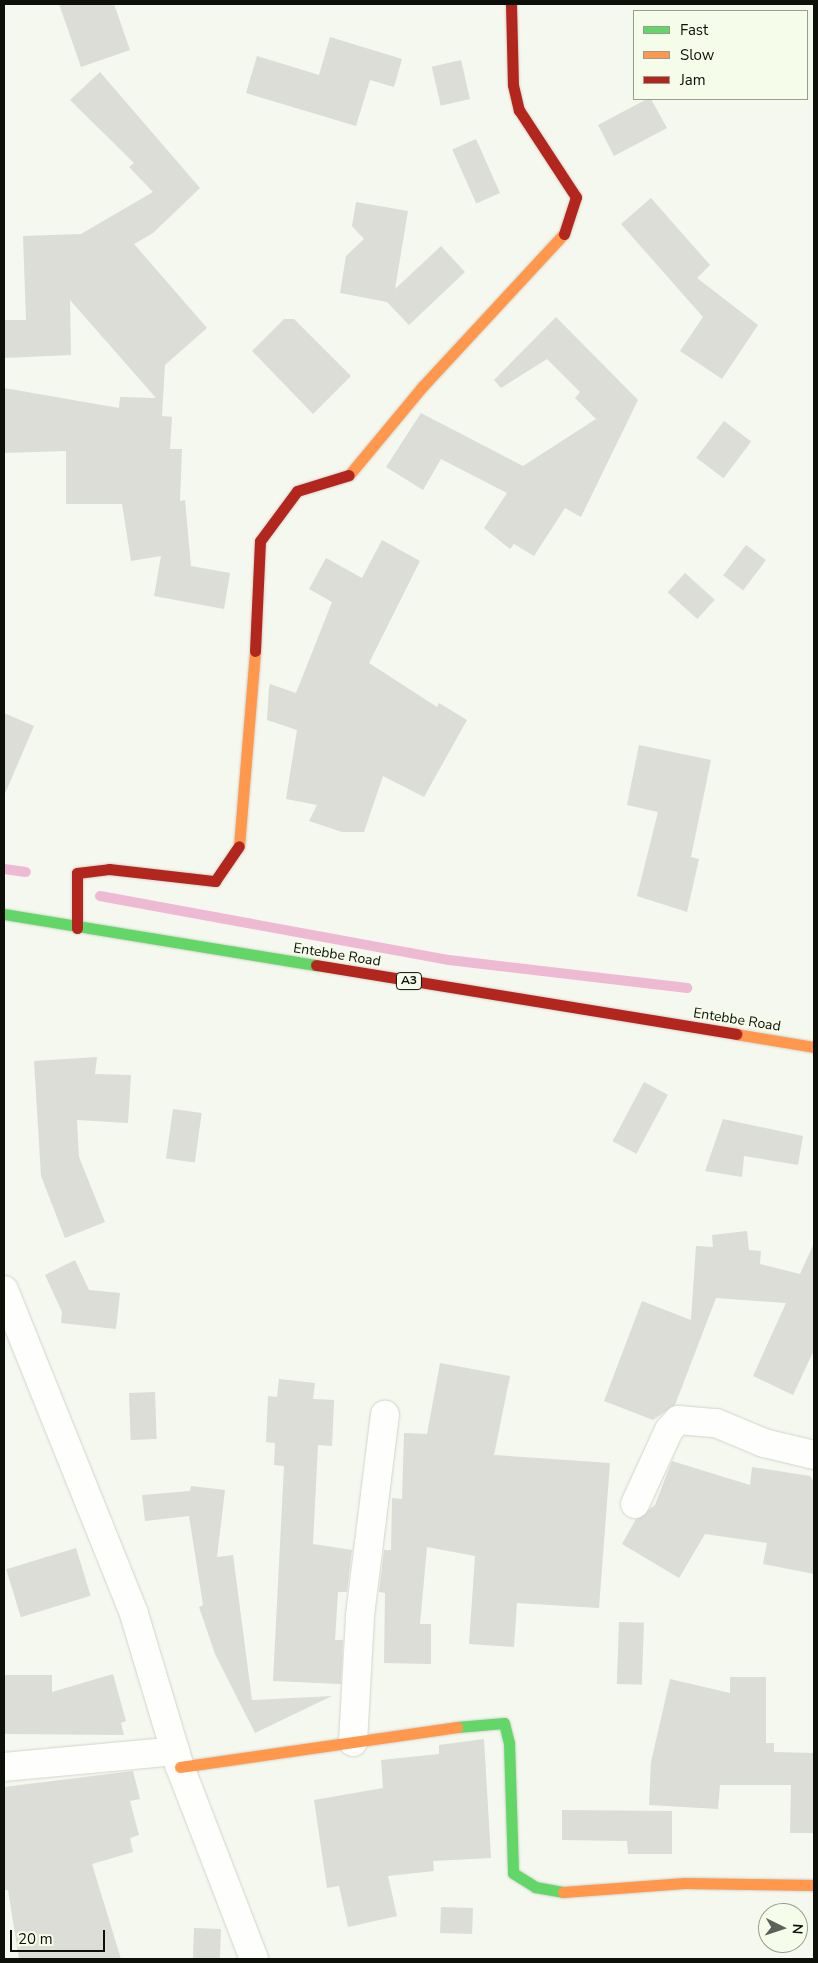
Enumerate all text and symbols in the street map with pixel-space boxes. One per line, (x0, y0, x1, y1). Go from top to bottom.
legend (633, 10, 808, 100)
text: Fast (680, 20, 708, 40)
text: Slow (680, 45, 714, 65)
text: Jam (680, 70, 706, 90)
street label: Entebbe Road (292, 940, 382, 970)
road number: A3 (395, 971, 423, 990)
street label: Entebbe Road (692, 1005, 782, 1035)
north arrow (758, 1903, 808, 1953)
scale bar (12, 1920, 108, 1952)
text: N (788, 1923, 807, 1935)
text: 20 m (18, 1929, 53, 1949)

